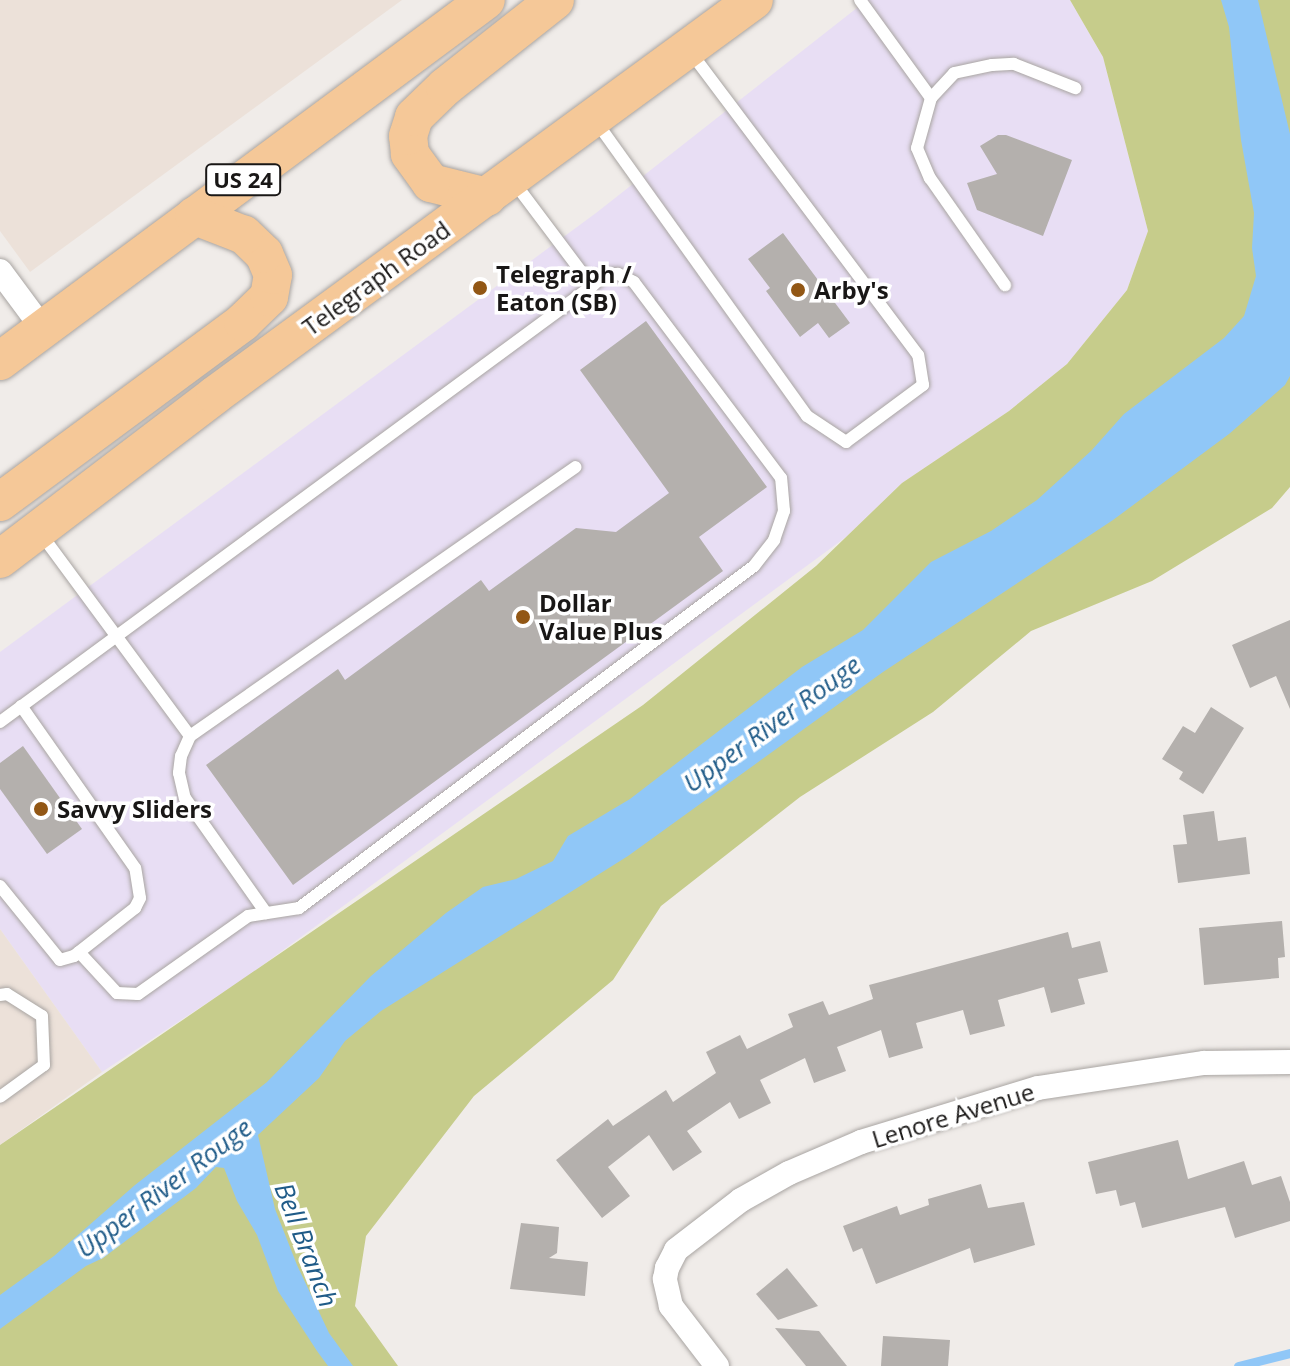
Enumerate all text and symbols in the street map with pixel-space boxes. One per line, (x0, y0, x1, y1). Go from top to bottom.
road number: US 24 (205, 162, 281, 198)
street label: Telegraph Road (297, 215, 455, 341)
place label: Telegraph / Eaton (SB) (496, 260, 632, 316)
place label: Arby's (814, 276, 889, 304)
marker: Telegraph / Eaton (SB) (471, 279, 489, 297)
marker: Arby's (789, 281, 807, 299)
place label: Dollar Value Plus (539, 589, 663, 645)
marker: Dollar Value Plus (514, 608, 532, 626)
water label: Upper River Rouge (677, 649, 867, 799)
place label: Savvy Sliders (57, 795, 212, 823)
marker: Savvy Sliders (32, 800, 50, 818)
street label: Lenore Avenue (868, 1077, 1038, 1153)
water label: Upper River Rouge (70, 1112, 258, 1264)
water label: Bell Branch (268, 1178, 344, 1312)

